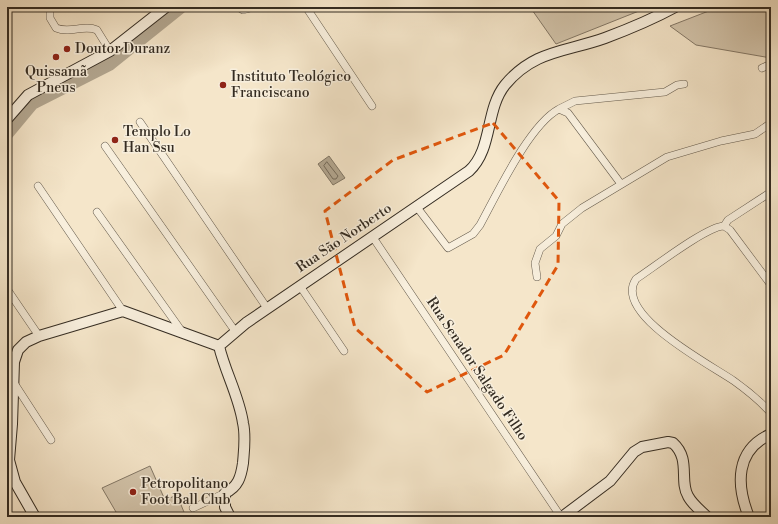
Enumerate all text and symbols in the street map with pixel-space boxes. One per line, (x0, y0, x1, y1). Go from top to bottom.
place label: Doutor Duranz (75, 40, 171, 58)
marker: Doutor Duranz (62, 44, 72, 54)
marker: Quissamã Pneus (51, 52, 61, 62)
place label: Quissamã Pneus (25, 63, 88, 97)
place label: Instituto Teológico Franciscano (231, 68, 351, 102)
marker: Instituto Teológico Franciscano (218, 80, 228, 90)
place label: Templo Lo Han Ssu (123, 123, 191, 157)
marker: Templo Lo Han Ssu (110, 135, 120, 145)
street label: Rua São Norberto (293, 199, 395, 277)
street label: Rua Senador Salgado Filho (422, 294, 532, 444)
place label: Petropolitano Foot Ball Club (141, 475, 231, 509)
marker: Petropolitano Foot Ball Club (128, 487, 138, 497)

